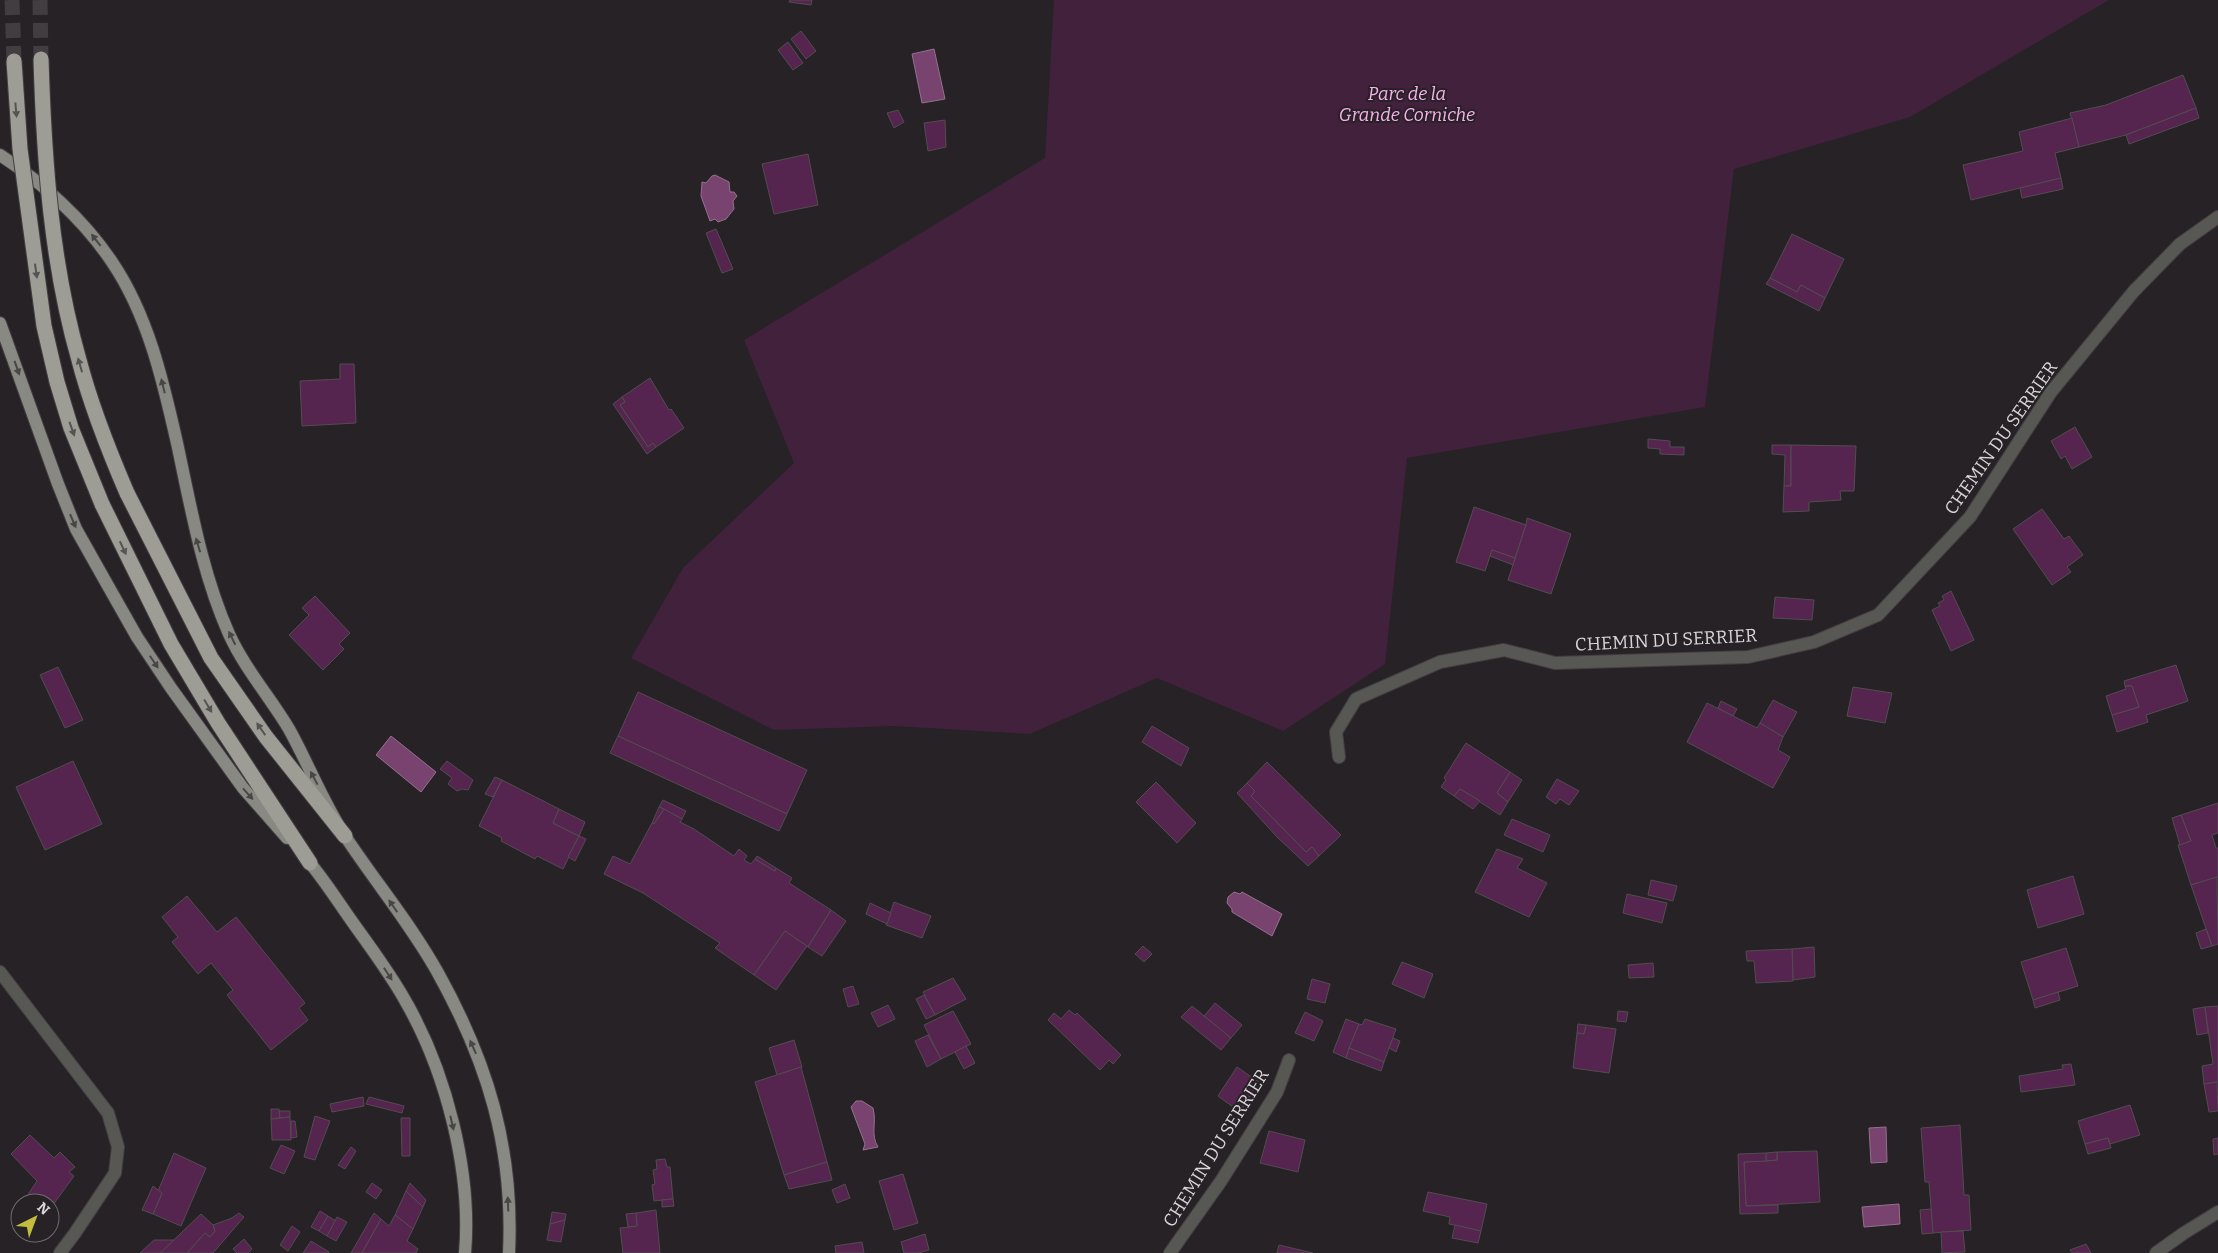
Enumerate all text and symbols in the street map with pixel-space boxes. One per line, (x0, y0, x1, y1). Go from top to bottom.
park label: Parc de la Grande Corniche (1339, 83, 1475, 126)
one-way arrow (13, 102, 21, 118)
one-way arrow (90, 234, 101, 247)
one-way arrow (32, 264, 40, 280)
one-way arrow (76, 357, 84, 372)
street label: CHEMIN DU SERRIER (1940, 357, 2062, 519)
one-way arrow (13, 361, 21, 376)
one-way arrow (159, 379, 167, 394)
one-way arrow (69, 422, 76, 437)
one-way arrow (69, 514, 77, 529)
one-way arrow (194, 537, 202, 552)
one-way arrow (119, 541, 127, 555)
street label: CHEMIN DU SERRIER (1574, 624, 1758, 656)
one-way arrow (228, 631, 236, 645)
one-way arrow (149, 655, 159, 668)
one-way arrow (204, 700, 213, 713)
one-way arrow (256, 722, 266, 736)
one-way arrow (310, 771, 318, 785)
one-way arrow (242, 787, 254, 799)
one-way arrow (388, 900, 399, 913)
one-way arrow (383, 967, 393, 981)
one-way arrow (468, 1040, 476, 1054)
street label: CHEMIN DU SERRIER (1158, 1065, 1274, 1231)
one-way arrow (448, 1115, 456, 1131)
north arrow (10, 1193, 60, 1243)
one-way arrow (504, 1196, 512, 1212)
text: N (34, 1199, 53, 1219)

